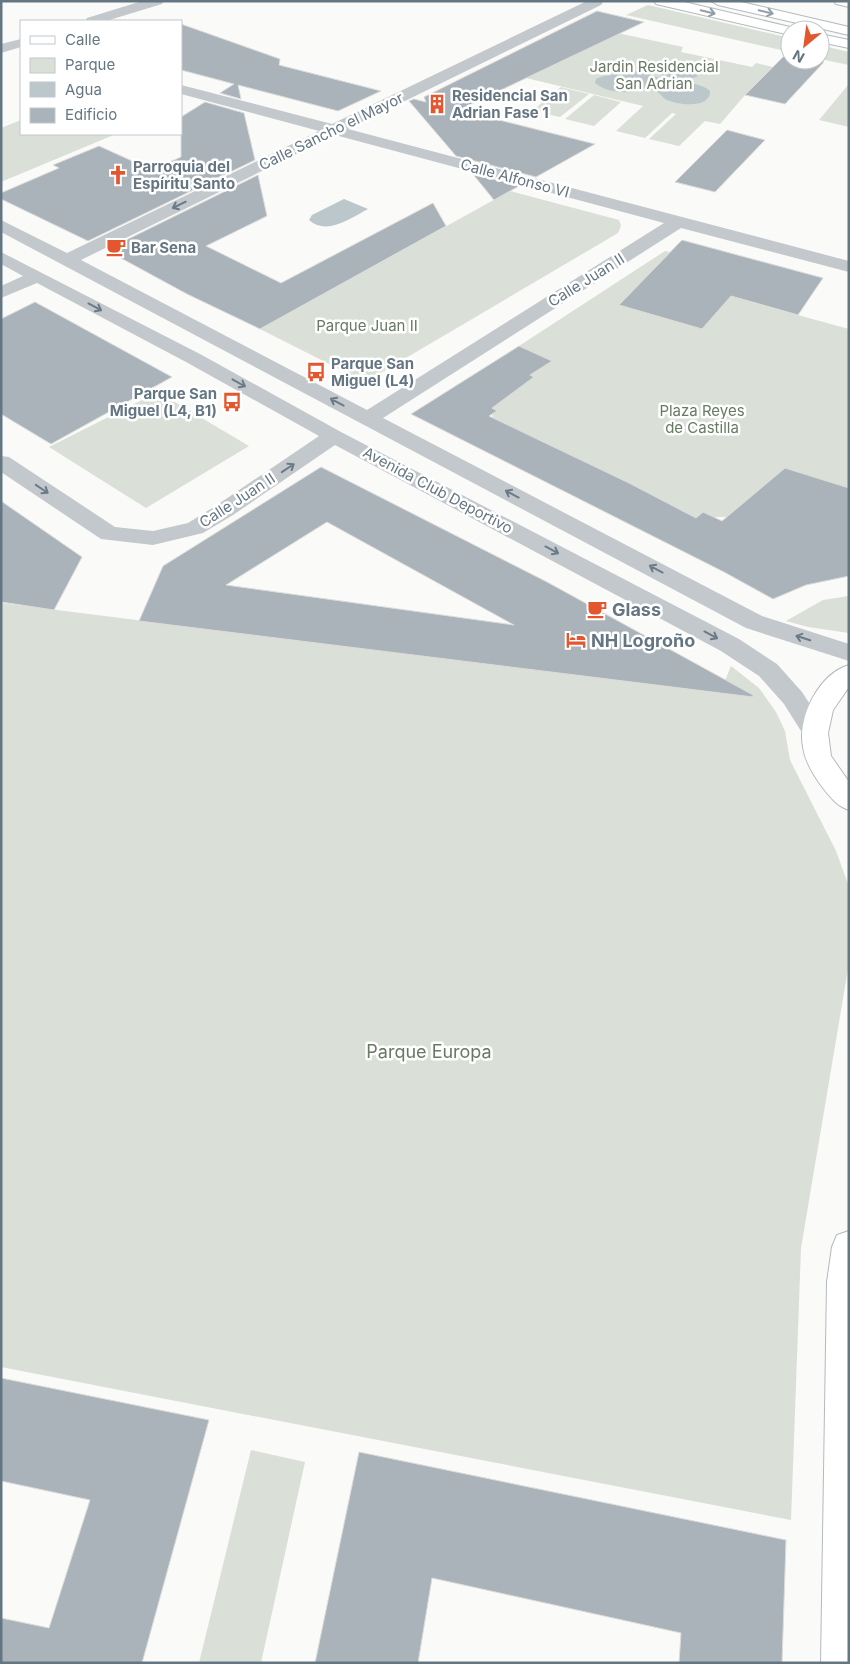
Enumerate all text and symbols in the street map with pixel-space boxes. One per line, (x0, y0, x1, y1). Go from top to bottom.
one-way arrow (700, 8, 716, 17)
one-way arrow (757, 8, 773, 17)
legend (20, 20, 182, 135)
north arrow (780, 20, 830, 70)
text: Calle (65, 30, 100, 49)
text: N (790, 47, 807, 67)
text: Parque (65, 55, 115, 74)
park label: Jardin Residencial San Adrian (589, 57, 719, 93)
text: Agua (65, 80, 102, 99)
place label: Residencial San Adrian Fase 1 (452, 86, 568, 122)
street label: Calle Sancho el Mayor (256, 88, 407, 174)
building icon: Residencial San Adrian Fase 1 (426, 93, 448, 115)
text: Edificio (65, 105, 117, 124)
street label: Calle Alfonso VI (458, 154, 572, 202)
place label: Parroquia del Espíritu Santo (133, 157, 235, 193)
church icon: Parroquia del Espíritu Santo (107, 164, 129, 186)
one-way arrow (172, 201, 187, 210)
cafe icon: Bar Sena (105, 236, 127, 258)
place label: Bar Sena (131, 238, 196, 257)
street label: Calle Juan II (544, 249, 628, 311)
one-way arrow (87, 303, 102, 312)
park label: Parque Juan II (316, 316, 418, 335)
place label: Parque San Miguel (L4) (331, 354, 414, 390)
bus stop icon: Parque San Miguel (L4) (305, 361, 327, 383)
one-way arrow (231, 378, 246, 388)
place label: Parque San Miguel (L4, B1) (110, 384, 217, 420)
bus stop icon: Parque San Miguel (L4, B1) (221, 391, 243, 413)
one-way arrow (330, 397, 345, 406)
park label: Plaza Reyes de Castilla (659, 401, 745, 437)
street label: Avenida Club Deportivo (360, 442, 516, 538)
one-way arrow (280, 462, 294, 472)
street label: Calle Juan II (196, 468, 278, 532)
one-way arrow (35, 484, 49, 494)
one-way arrow (505, 488, 520, 498)
one-way arrow (544, 546, 559, 555)
one-way arrow (649, 564, 663, 574)
cafe icon: Glass (586, 598, 608, 620)
place label: Glass (612, 599, 661, 620)
hotel icon: NH Logroño (565, 629, 587, 651)
place label: NH Logroño (591, 630, 695, 651)
one-way arrow (703, 630, 718, 640)
one-way arrow (795, 632, 811, 642)
park label: Parque Europa (366, 1041, 492, 1062)

